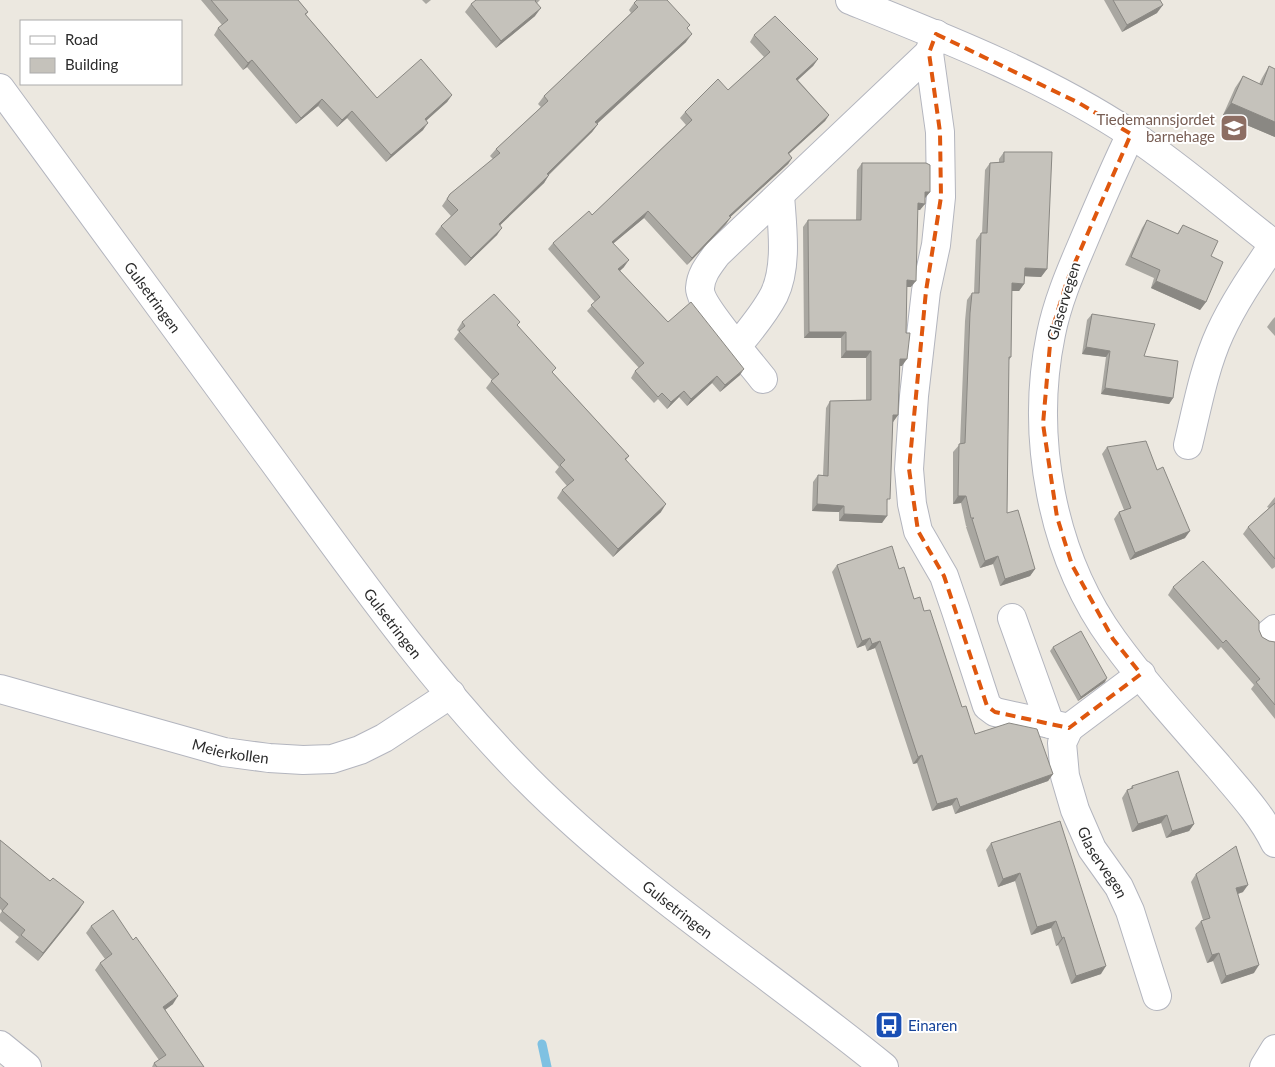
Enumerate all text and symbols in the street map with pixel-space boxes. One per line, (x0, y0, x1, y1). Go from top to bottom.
legend (20, 20, 182, 85)
text: Road (65, 30, 98, 48)
text: Building (65, 55, 118, 73)
place label: Tiedemannsjordet barnehage (1096, 110, 1216, 145)
school or university icon: Tiedemannsjordet barnehage (1219, 113, 1249, 143)
street label: Gulsetringen (121, 258, 185, 336)
street label: Glaservegen (1043, 260, 1083, 342)
street label: Gulsetringen (360, 584, 426, 662)
street label: Meierkollen (190, 735, 270, 767)
street label: Glaservegen (1074, 823, 1132, 900)
street label: Gulsetringen (639, 876, 717, 942)
bus stop icon: Einaren (874, 1010, 904, 1040)
place label: Einaren (908, 1016, 958, 1034)

